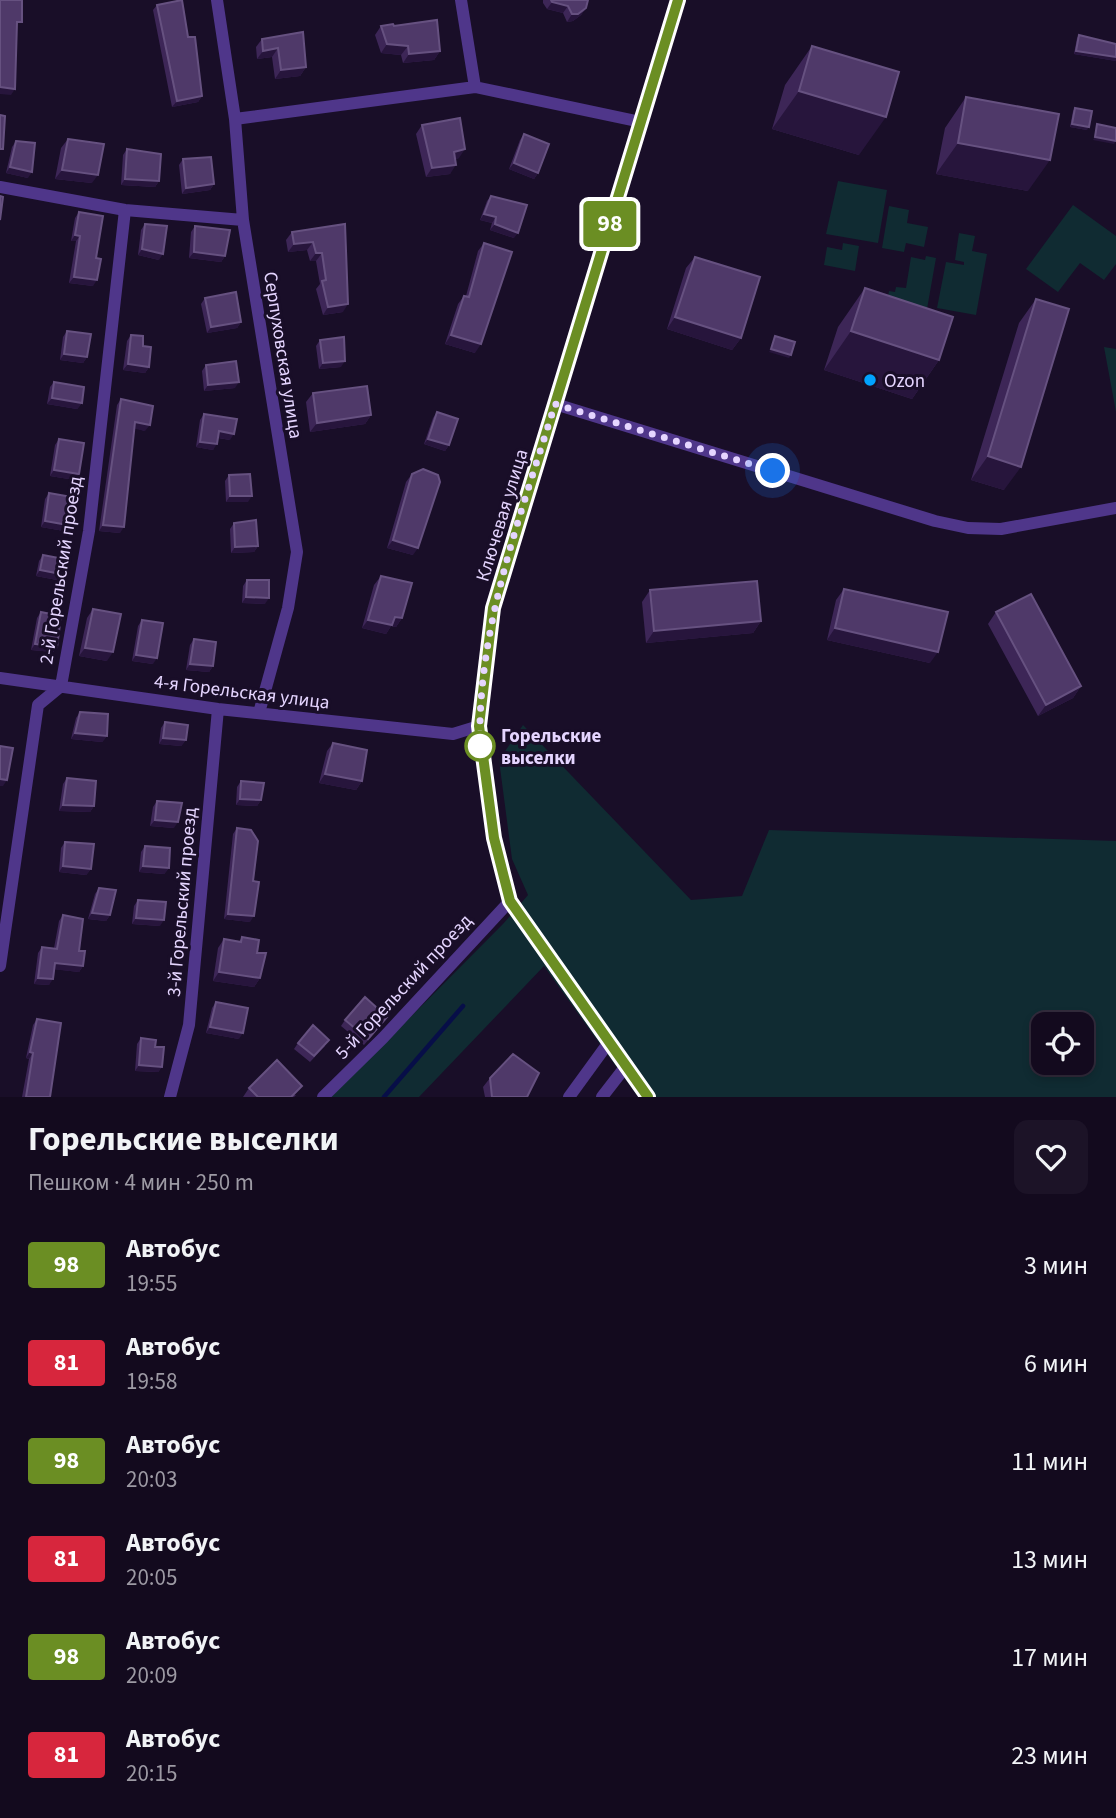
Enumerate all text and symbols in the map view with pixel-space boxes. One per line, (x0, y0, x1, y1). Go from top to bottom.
line badge: 98 (578, 201, 642, 247)
text: 98 (597, 206, 623, 241)
street label: Серпуховская улица (256, 270, 309, 441)
place label: Ozon (884, 368, 925, 395)
marker: Ozon (862, 372, 878, 388)
street label: Ключевая улица (469, 446, 535, 585)
your location (755, 453, 790, 488)
street label: 2-й Горельский проезд (33, 474, 90, 666)
street label: 4-я Горельская улица (152, 668, 331, 717)
place label: Горельские выселки (501, 723, 602, 772)
marker: Горельские выселки (465, 731, 495, 761)
street label: 3-й Горельский проезд (161, 806, 204, 998)
street label: 5-й Горельский проезд (329, 908, 479, 1066)
map controls (1031, 1012, 1094, 1075)
button: locate (1031, 1012, 1094, 1075)
text: Горельские выселки (28, 1116, 339, 1163)
button: heart (1014, 1120, 1088, 1194)
text: Пешком · 4 мин · 250 m (28, 1166, 254, 1199)
text: Автобус (126, 1230, 220, 1267)
text: 98 (54, 1247, 79, 1282)
text: 3 мин (1024, 1247, 1088, 1284)
text: 19:55 (126, 1267, 177, 1300)
text: Автобус (126, 1328, 220, 1365)
text: 81 (54, 1345, 79, 1380)
text: 6 мин (1024, 1345, 1088, 1382)
text: 19:58 (126, 1365, 177, 1398)
text: Автобус (126, 1426, 220, 1463)
text: 98 (54, 1443, 79, 1478)
text: 11 мин (1011, 1443, 1088, 1480)
text: 20:03 (126, 1463, 177, 1496)
text: Автобус (126, 1524, 220, 1561)
text: 81 (54, 1541, 79, 1576)
text: 13 мин (1011, 1541, 1088, 1578)
text: 20:05 (126, 1561, 177, 1594)
text: Автобус (126, 1622, 220, 1659)
text: 98 (54, 1639, 79, 1674)
text: 17 мин (1011, 1639, 1088, 1676)
text: 20:09 (126, 1659, 177, 1692)
text: Автобус (126, 1720, 220, 1757)
text: 81 (54, 1737, 79, 1772)
text: 23 мин (1011, 1737, 1088, 1774)
text: 20:15 (126, 1757, 177, 1790)

